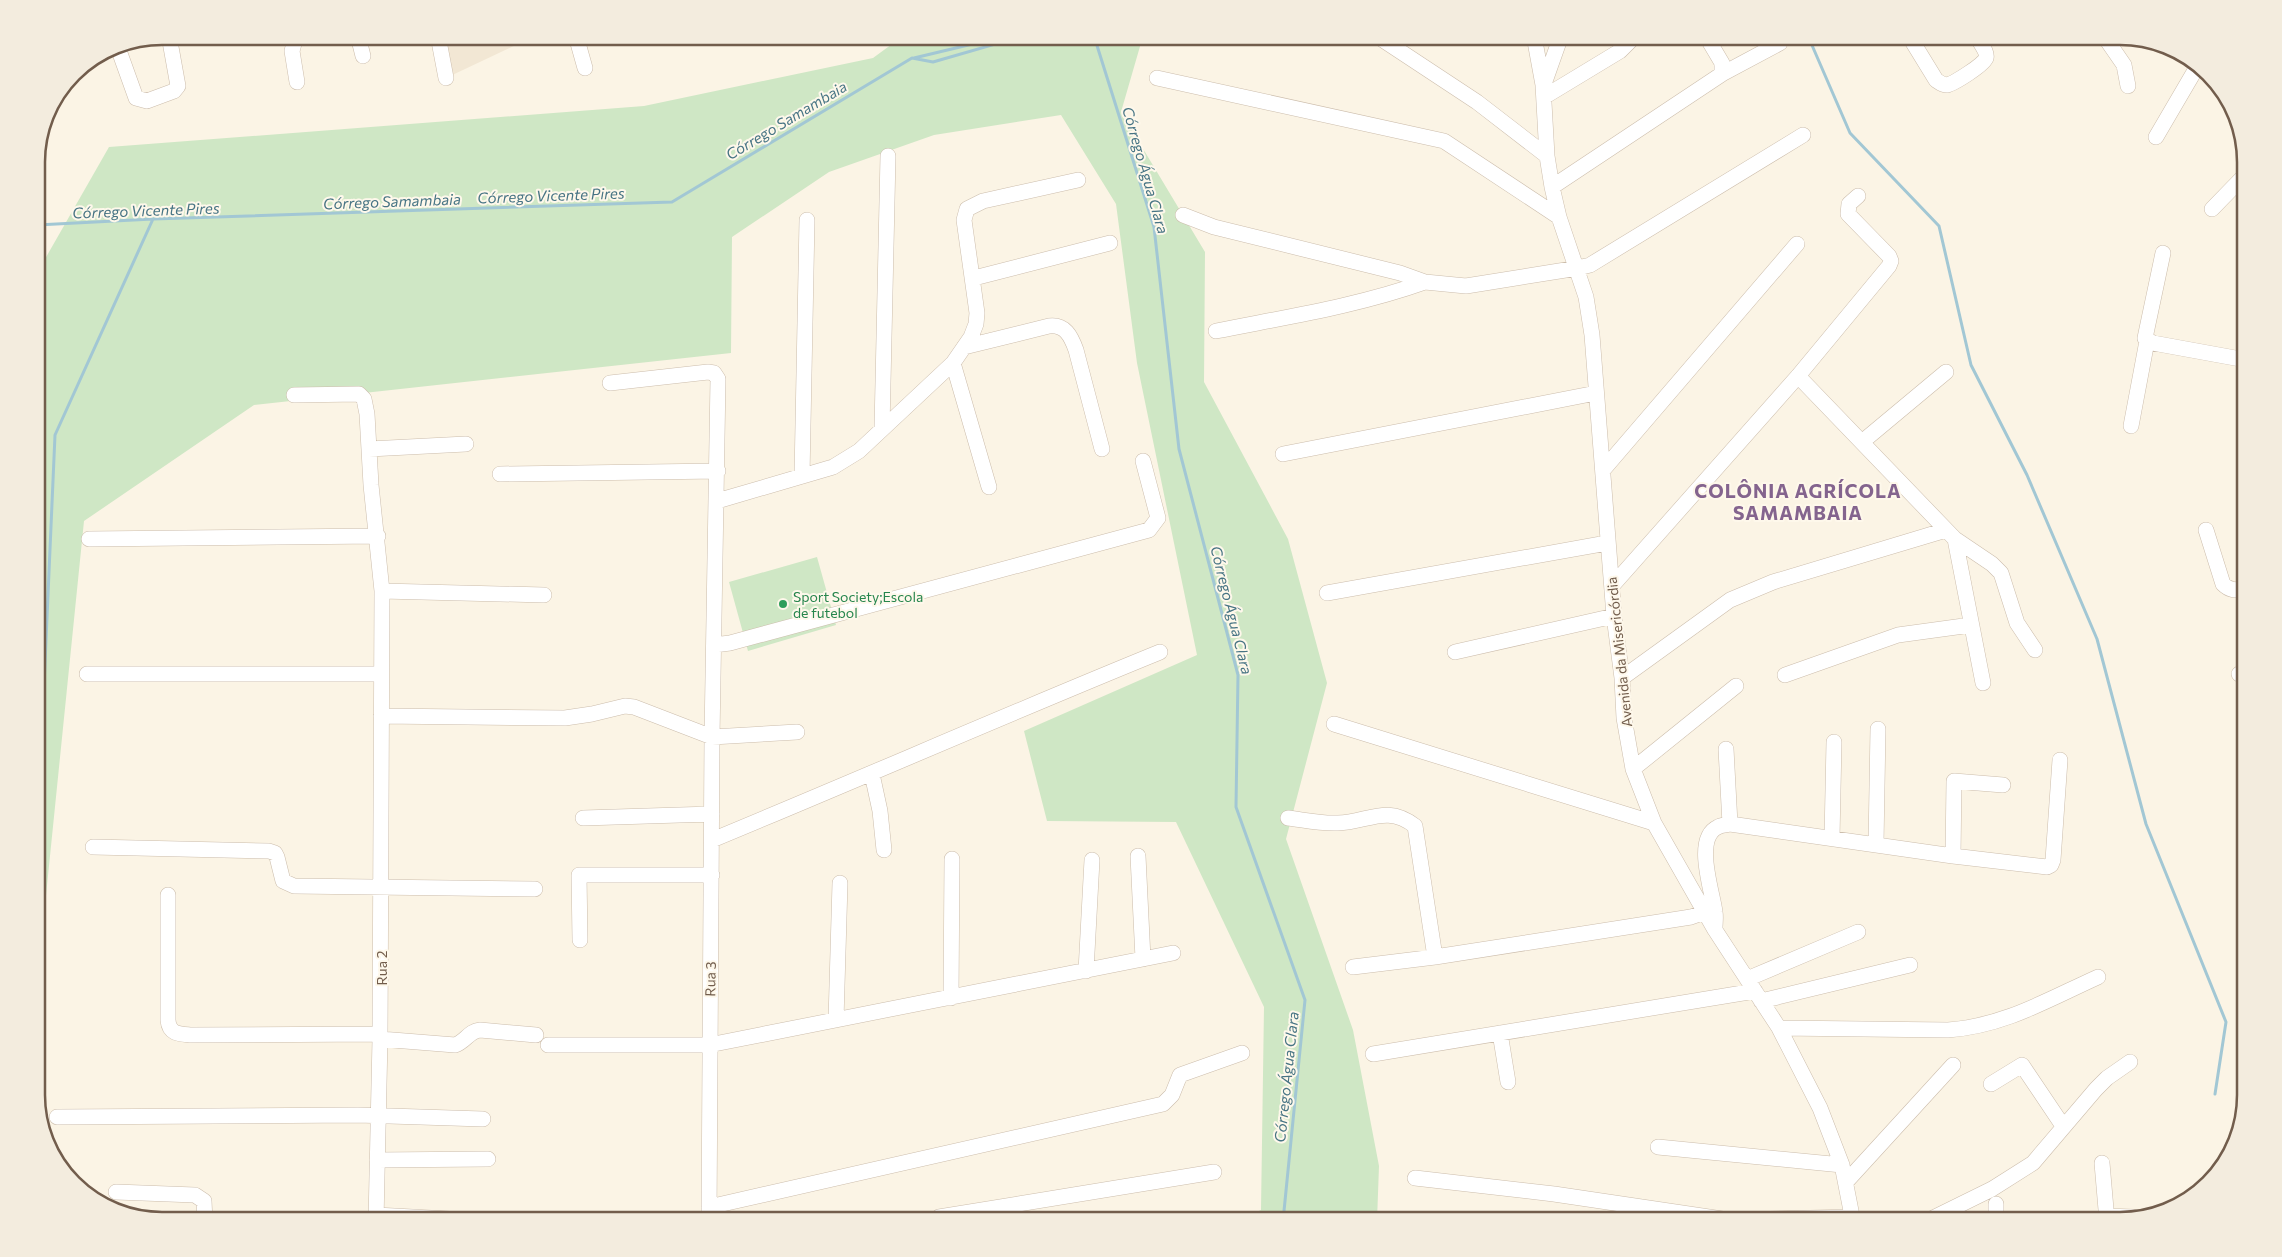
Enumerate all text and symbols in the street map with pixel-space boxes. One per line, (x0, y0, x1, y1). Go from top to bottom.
water label: Córrego Samambaia (722, 77, 850, 163)
water label: Córrego Água Clara (1119, 104, 1174, 236)
water label: Córrego Vicente Pires (477, 183, 625, 207)
water label: Córrego Samambaia (323, 190, 461, 212)
water label: Córrego Vicente Pires (72, 198, 220, 222)
district label: COLÔNIA AGRÍCOLA SAMAMBAIA (1694, 479, 1902, 524)
water label: Córrego Água Clara (1207, 544, 1258, 676)
street label: Avenida da Misericórdia (1603, 576, 1635, 728)
place label: Sport Society;Escola de futebol (793, 588, 923, 621)
marker: Sport Society;Escola de futebol (777, 598, 789, 610)
street label: Rua 2 (373, 950, 390, 985)
street label: Rua 3 (701, 961, 719, 997)
water label: Córrego Água Clara (1269, 1010, 1302, 1143)

